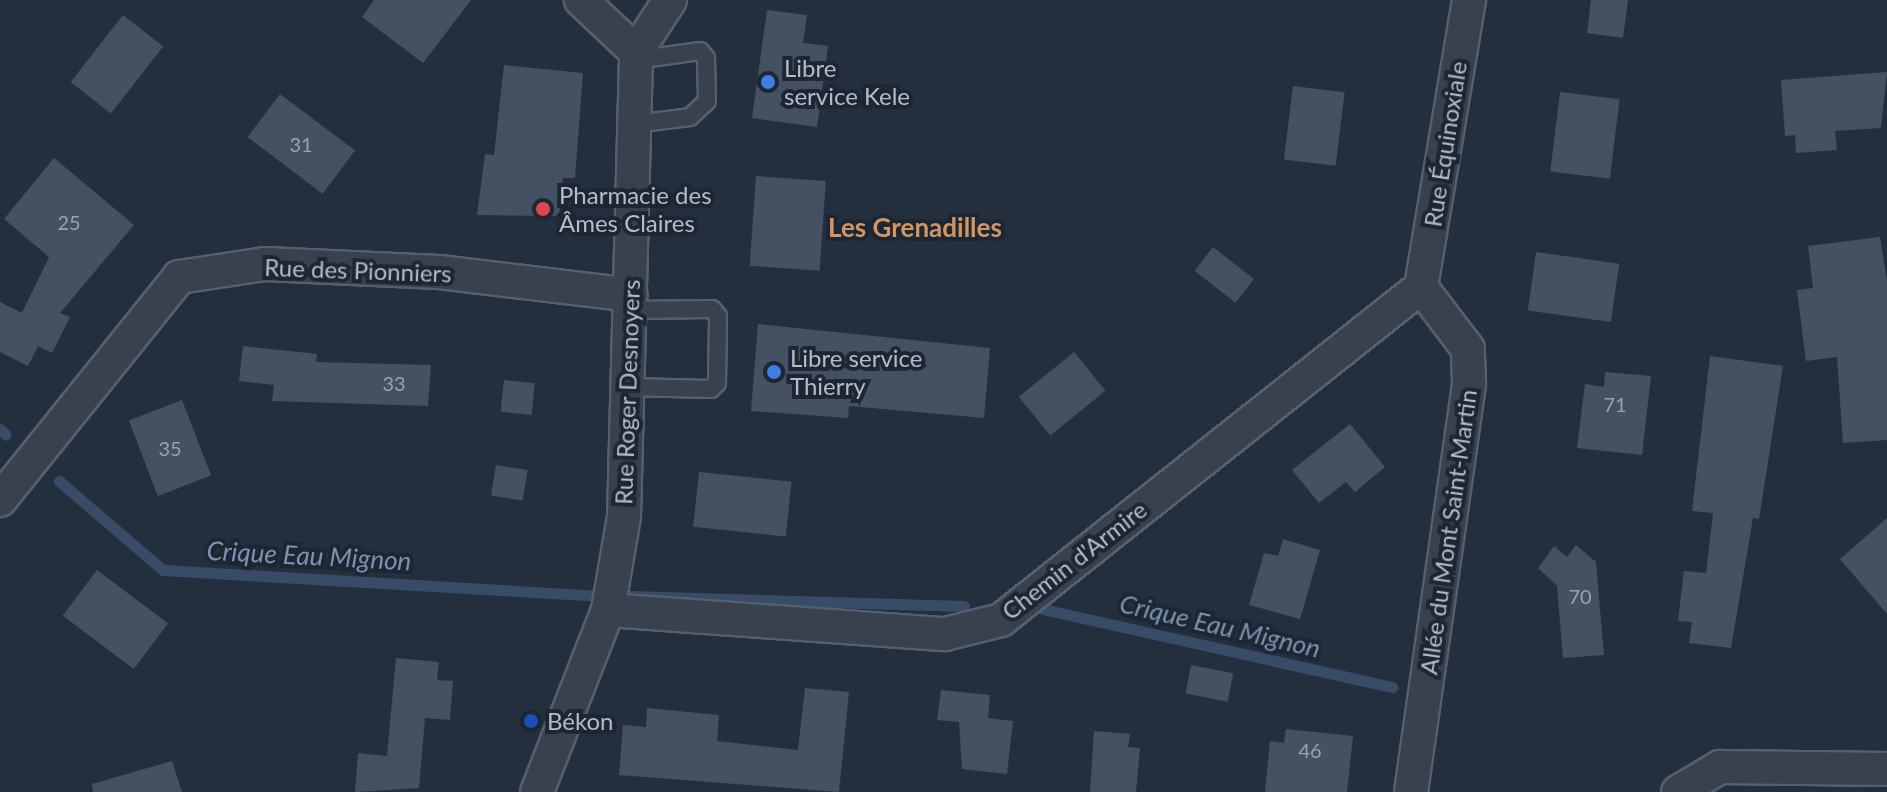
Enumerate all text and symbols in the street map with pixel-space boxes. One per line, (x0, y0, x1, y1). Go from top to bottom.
place label: Libre service Kele (784, 54, 910, 110)
street label: Rue Équinoxiale (1418, 59, 1472, 229)
marker: Libre service Kele (759, 73, 777, 91)
house number: 31 (289, 132, 313, 156)
place label: Pharmacie des Âmes Claires (559, 181, 712, 237)
marker: Pharmacie des Âmes Claires (534, 200, 552, 218)
house number: 25 (57, 210, 81, 234)
district label: Les Grenadilles (828, 212, 1002, 244)
street label: Rue des Pionniers (264, 252, 452, 288)
street label: Rue Roger Desnoyers (609, 279, 645, 505)
place label: Libre service Thierry (790, 344, 922, 400)
marker: Libre service Thierry (765, 363, 783, 381)
house number: 33 (382, 371, 406, 395)
street label: Allée du Mont Saint-Martin (1414, 388, 1482, 676)
house number: 71 (1603, 392, 1627, 416)
house number: 35 (158, 436, 182, 460)
street label: Chemin d'Armire (996, 495, 1152, 625)
water label: Crique Eau Mignon (206, 535, 412, 577)
house number: 70 (1568, 584, 1592, 608)
water label: Crique Eau Mignon (1117, 588, 1323, 664)
place label: Békon (547, 707, 614, 735)
marker: Békon (522, 712, 540, 730)
house number: 46 (1298, 738, 1322, 762)

